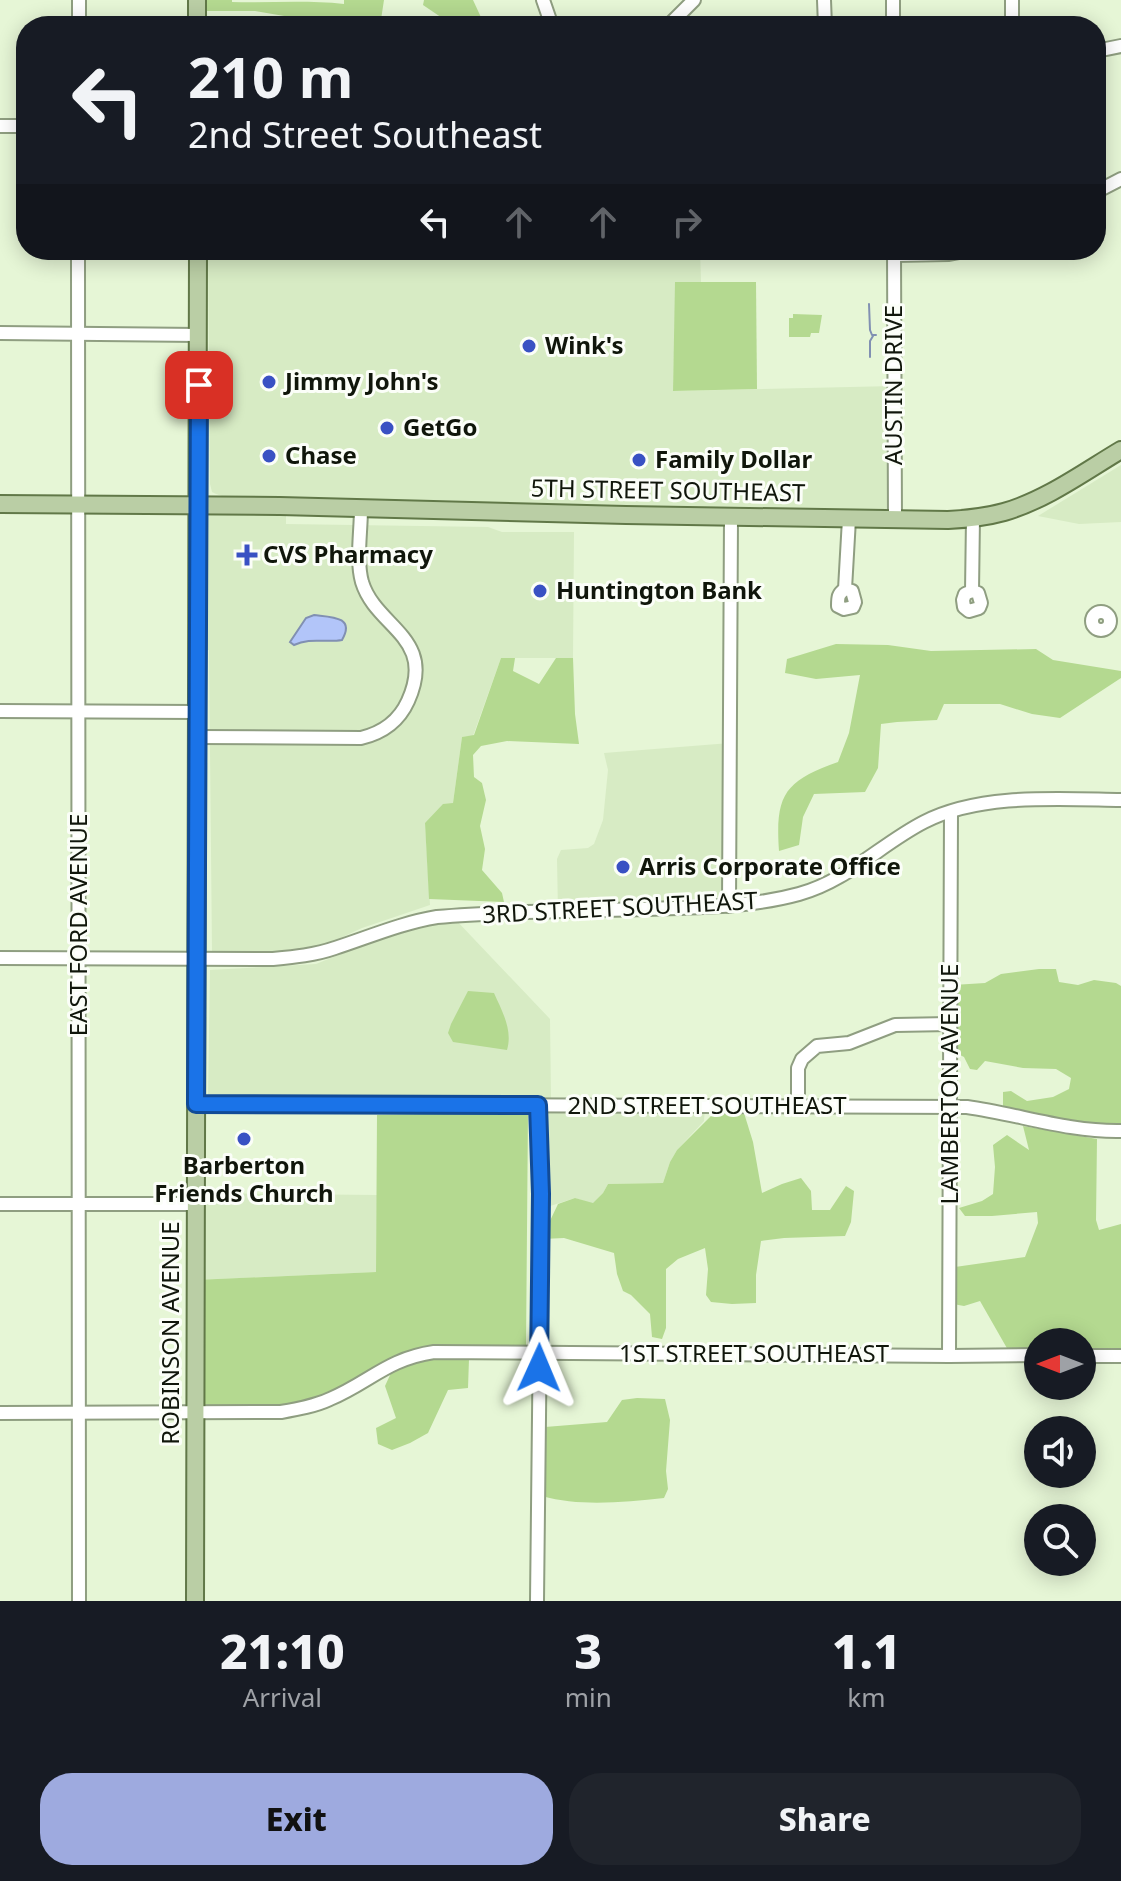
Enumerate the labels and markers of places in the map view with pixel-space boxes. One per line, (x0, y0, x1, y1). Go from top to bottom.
place label: Wink's (545, 328, 624, 361)
marker: Wink's (520, 337, 538, 355)
pin (165, 351, 233, 419)
place label: Jimmy John's (283, 364, 438, 397)
marker: Jimmy John's (260, 373, 278, 391)
place label: GetGo (403, 410, 478, 443)
marker: GetGo (378, 419, 396, 437)
place label: Chase (285, 438, 357, 471)
place label: Family Dollar (655, 442, 812, 475)
marker: Chase (260, 447, 278, 465)
marker: Family Dollar (630, 451, 648, 469)
place label: CVS Pharmacy (263, 537, 433, 570)
marker: CVS Pharmacy (238, 546, 256, 564)
place label: Huntington Bank (556, 573, 762, 606)
marker: Huntington Bank (531, 582, 549, 600)
place label: Arris Corporate Office (639, 849, 901, 882)
marker: Arris Corporate Office (614, 858, 632, 876)
marker: Barberton Friends Church (235, 1130, 253, 1148)
place label: Barberton Friends Church (154, 1148, 334, 1209)

